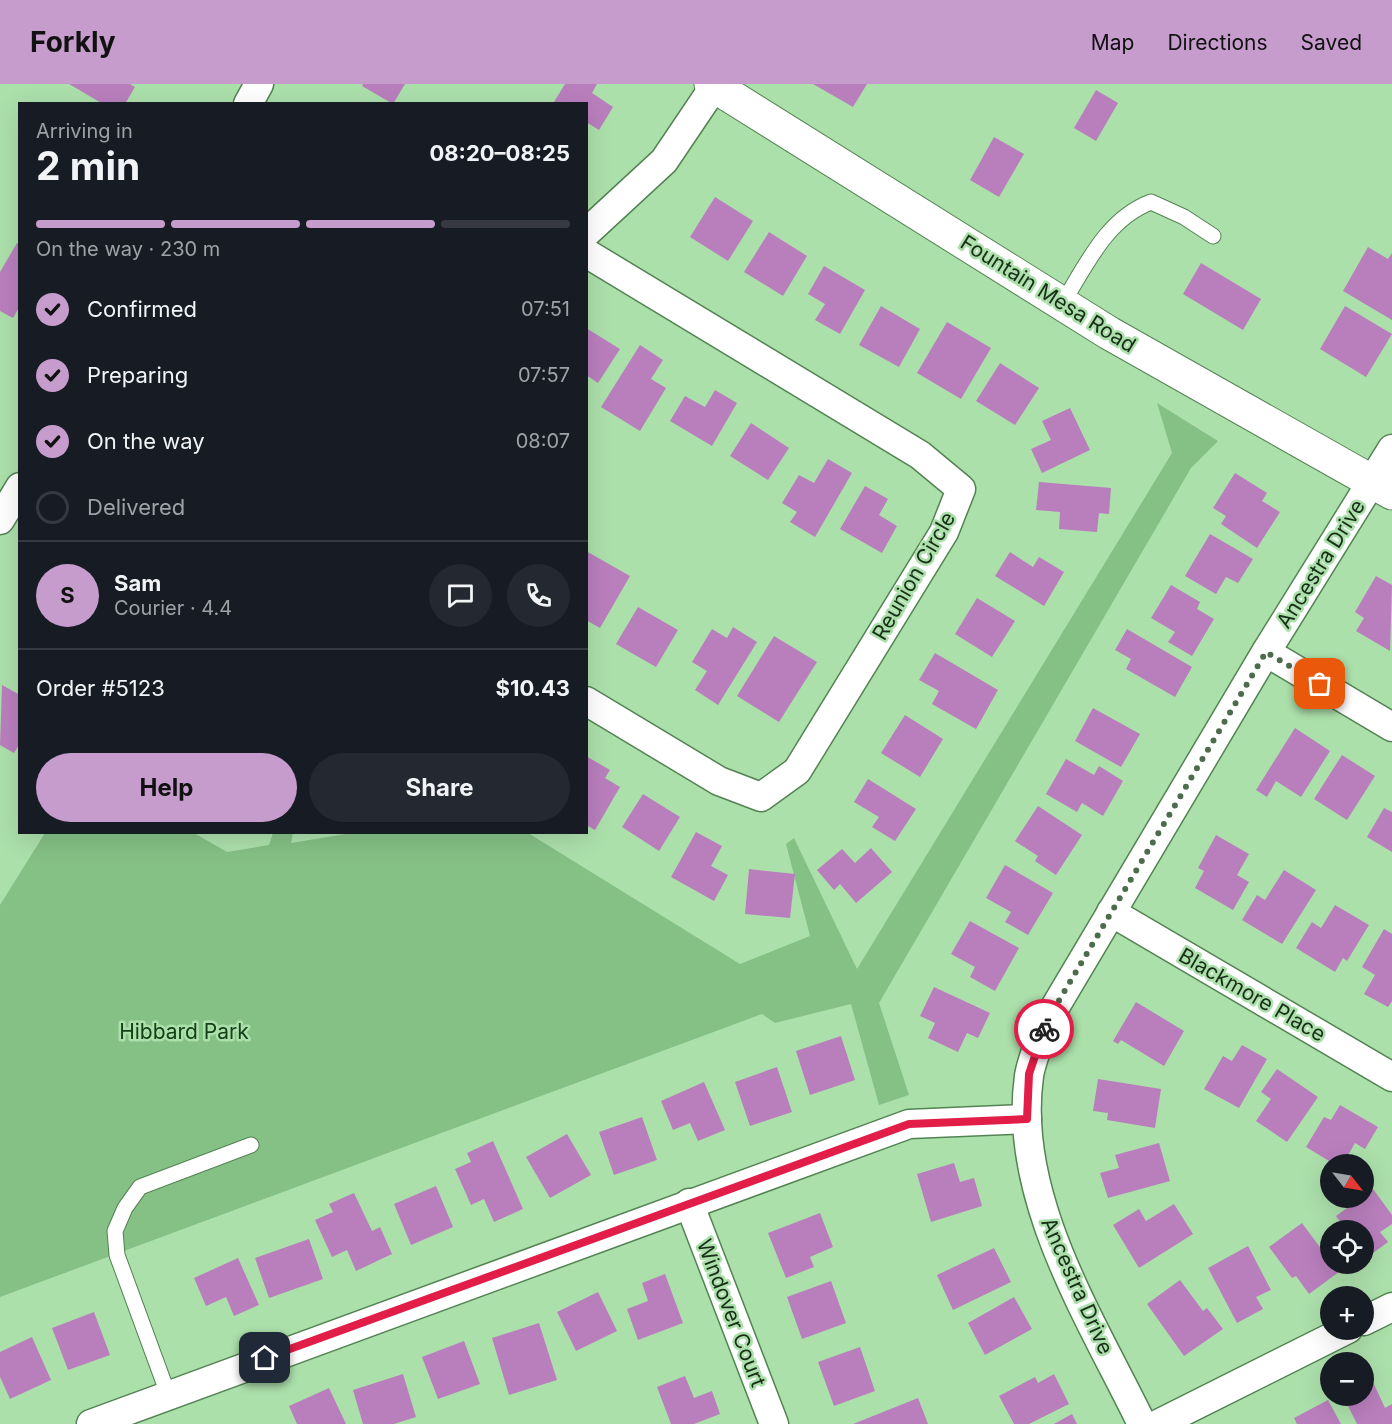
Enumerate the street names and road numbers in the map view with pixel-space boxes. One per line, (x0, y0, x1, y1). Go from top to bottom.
street label: Fountain Mesa Road (956, 230, 1140, 358)
street label: Ancestra Drive (1271, 495, 1370, 633)
street label: Reunion Circle (867, 507, 960, 644)
street label: Blackmore Place (1174, 942, 1330, 1047)
street label: Ancestra Drive (1036, 1214, 1119, 1358)
street label: Windover Court (692, 1235, 771, 1390)

